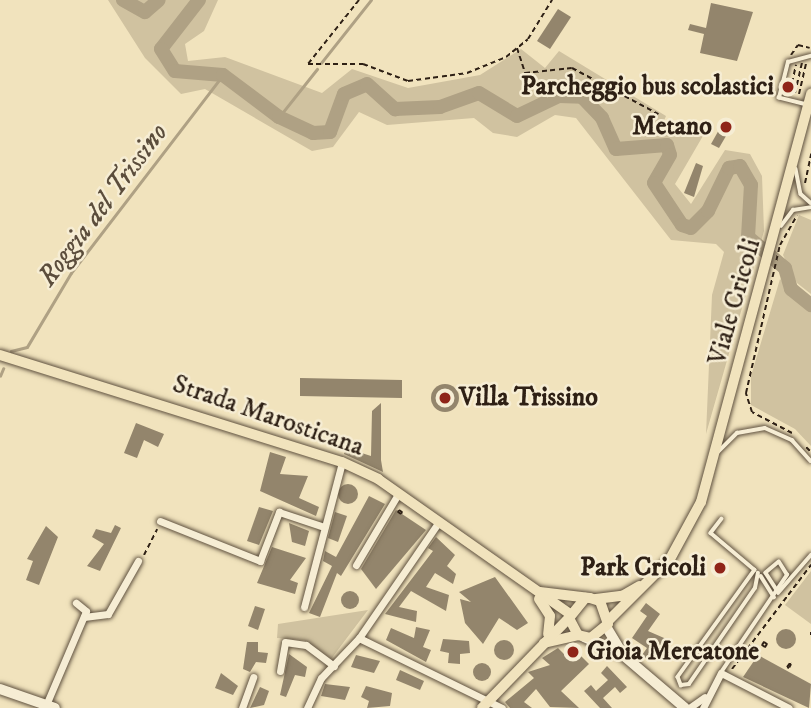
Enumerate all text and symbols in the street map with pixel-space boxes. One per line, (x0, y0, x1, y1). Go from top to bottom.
place label: Parcheggio bus scolastici (521, 71, 774, 103)
marker: Parcheggio bus scolastici (780, 79, 796, 95)
place label: Metano (632, 111, 712, 143)
water label: Roggia del Trissino (31, 117, 175, 293)
marker: Metano (718, 119, 734, 135)
street label: Viale Cricoli (702, 235, 768, 369)
street label: Strada Marosticana (168, 369, 368, 463)
place label: Villa Trissino (459, 382, 598, 414)
marker: Villa Trissino (437, 390, 453, 406)
place label: Park Cricoli (580, 552, 706, 584)
marker: Park Cricoli (712, 560, 728, 576)
place label: Gioia Mercatone (587, 636, 759, 668)
marker: Gioia Mercatone (565, 644, 581, 660)

